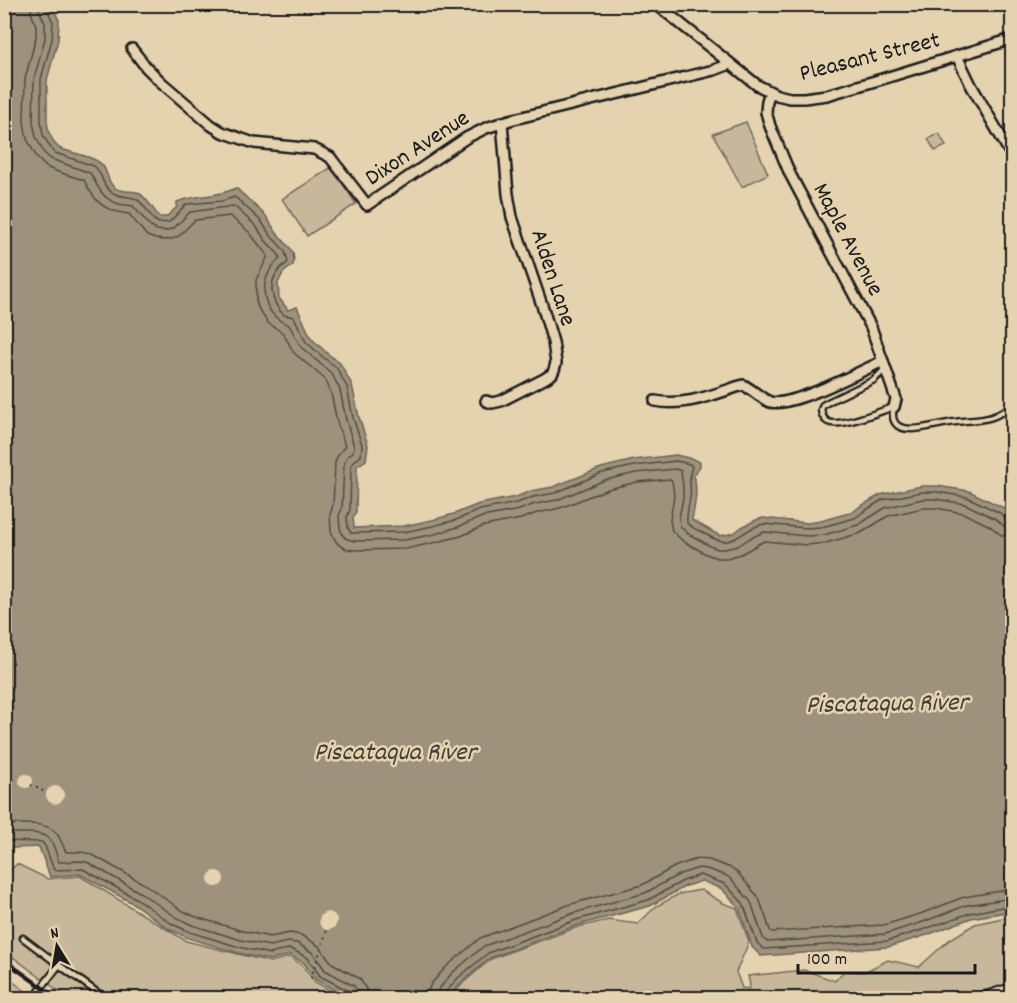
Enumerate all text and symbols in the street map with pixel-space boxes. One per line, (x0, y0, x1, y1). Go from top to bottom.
street label: Pleasant Street (796, 24, 944, 92)
street label: Dixon Avenue (359, 102, 477, 196)
street label: Maple Avenue (803, 177, 891, 303)
street label: Alden Lane (520, 225, 584, 331)
water label: Piscataqua River (806, 685, 972, 725)
water label: Piscataqua River (314, 735, 479, 772)
north arrow (27, 916, 87, 976)
text: N (49, 922, 61, 946)
scale bar (798, 937, 975, 975)
text: 100 m (807, 948, 847, 973)

